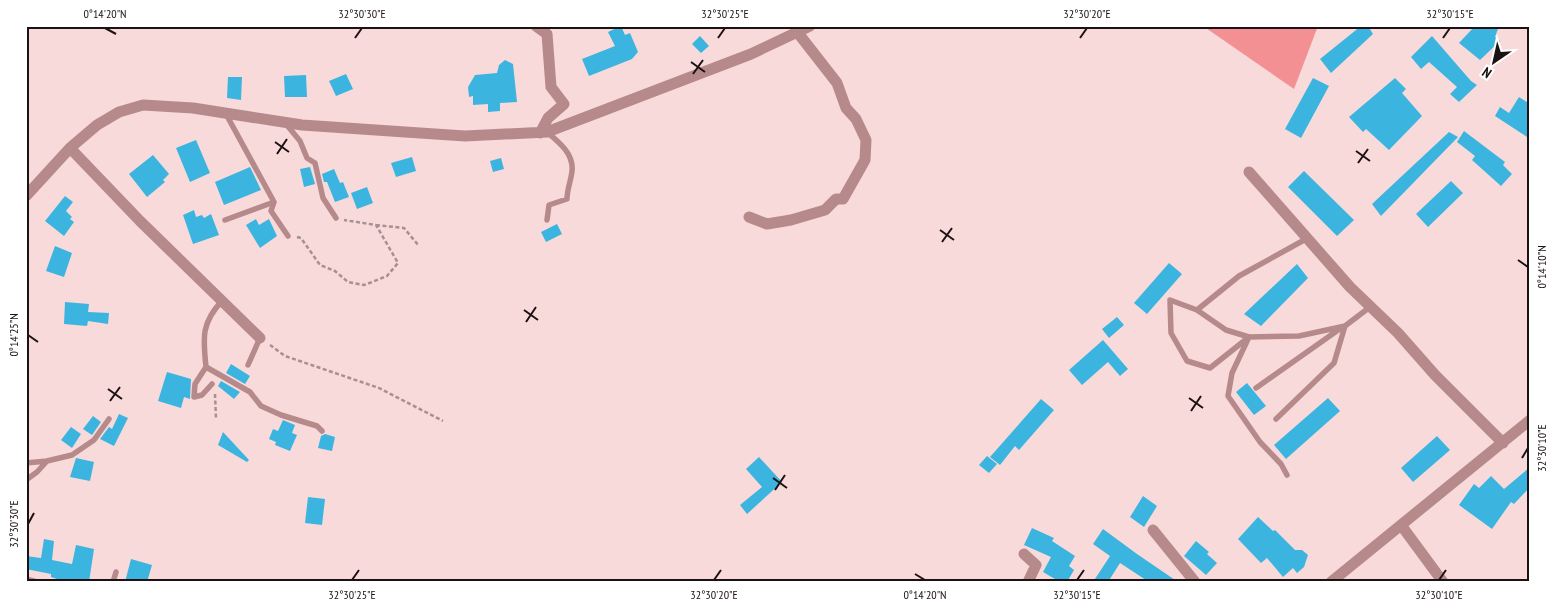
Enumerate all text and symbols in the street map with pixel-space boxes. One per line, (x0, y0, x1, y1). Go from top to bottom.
text: 0°14'20"N (83, 6, 127, 21)
text: 32°30'30"E (338, 6, 386, 21)
text: 32°30'25"E (701, 6, 749, 21)
text: 32°30'20"E (1063, 6, 1111, 21)
text: 32°30'15"E (1426, 6, 1474, 21)
north arrow (1468, 38, 1518, 88)
text: N (1479, 63, 1495, 82)
text: 0°14'10"N (1534, 245, 1549, 289)
text: 0°14'25"N (6, 313, 21, 357)
text: 32°30'10"E (1534, 424, 1549, 472)
text: 32°30'30"E (6, 500, 21, 548)
text: 32°30'25"E (328, 587, 376, 602)
text: 32°30'20"E (690, 587, 738, 602)
text: 0°14'20"N (903, 587, 947, 602)
text: 32°30'15"E (1053, 587, 1101, 602)
text: 32°30'10"E (1415, 587, 1463, 602)

